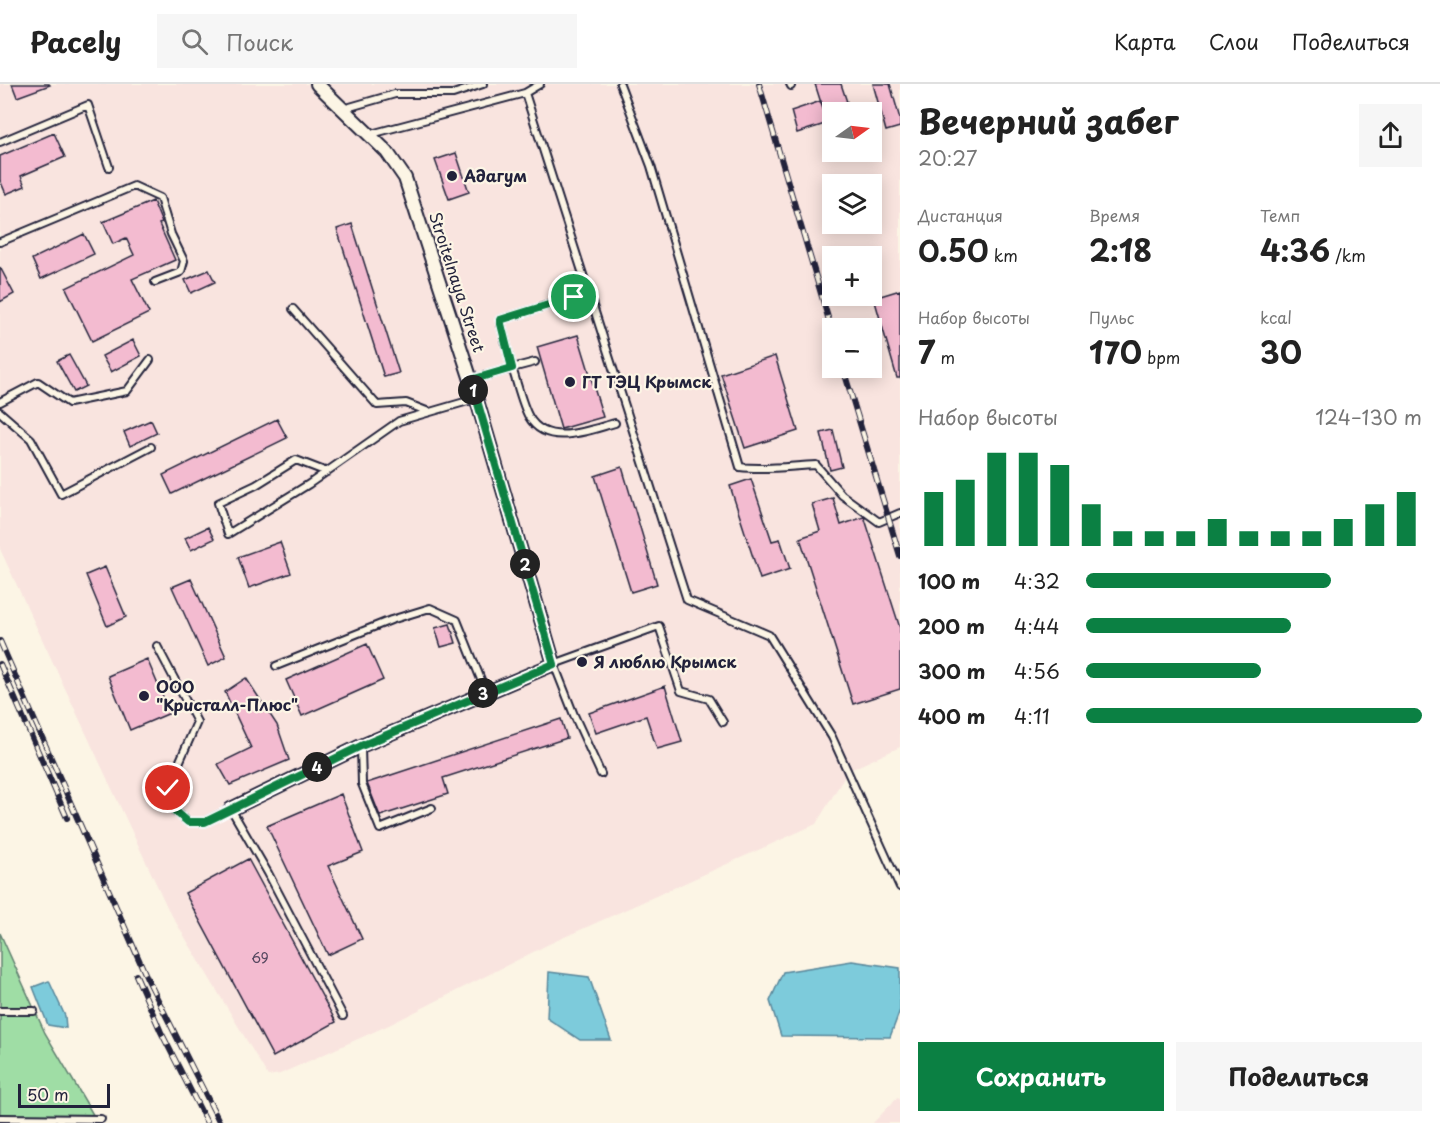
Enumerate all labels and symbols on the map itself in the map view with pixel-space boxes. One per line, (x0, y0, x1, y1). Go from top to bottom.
north arrow (822, 102, 882, 162)
place label: Адагум (463, 163, 527, 187)
marker: Адагум (445, 169, 459, 183)
street label: Stroitelnaya Street (424, 208, 492, 355)
pin (548, 271, 599, 322)
place label: ГТ ТЭЦ Крымск (582, 369, 712, 393)
pin: 1 (458, 375, 488, 405)
marker: ГТ ТЭЦ Крымск (563, 375, 577, 389)
pin: 2 (510, 549, 540, 579)
place label: Я люблю Крымск (593, 649, 737, 673)
marker: Я люблю Крымск (575, 655, 589, 669)
place label: ООО "Кристалл-Плюс" (156, 674, 298, 716)
pin: 3 (468, 678, 498, 708)
marker: ООО "Кристалл-Плюс" (137, 689, 151, 703)
pin: 4 (302, 752, 332, 782)
pin (142, 762, 193, 813)
house number: 69 (251, 947, 269, 968)
scale bar (18, 1081, 110, 1108)

